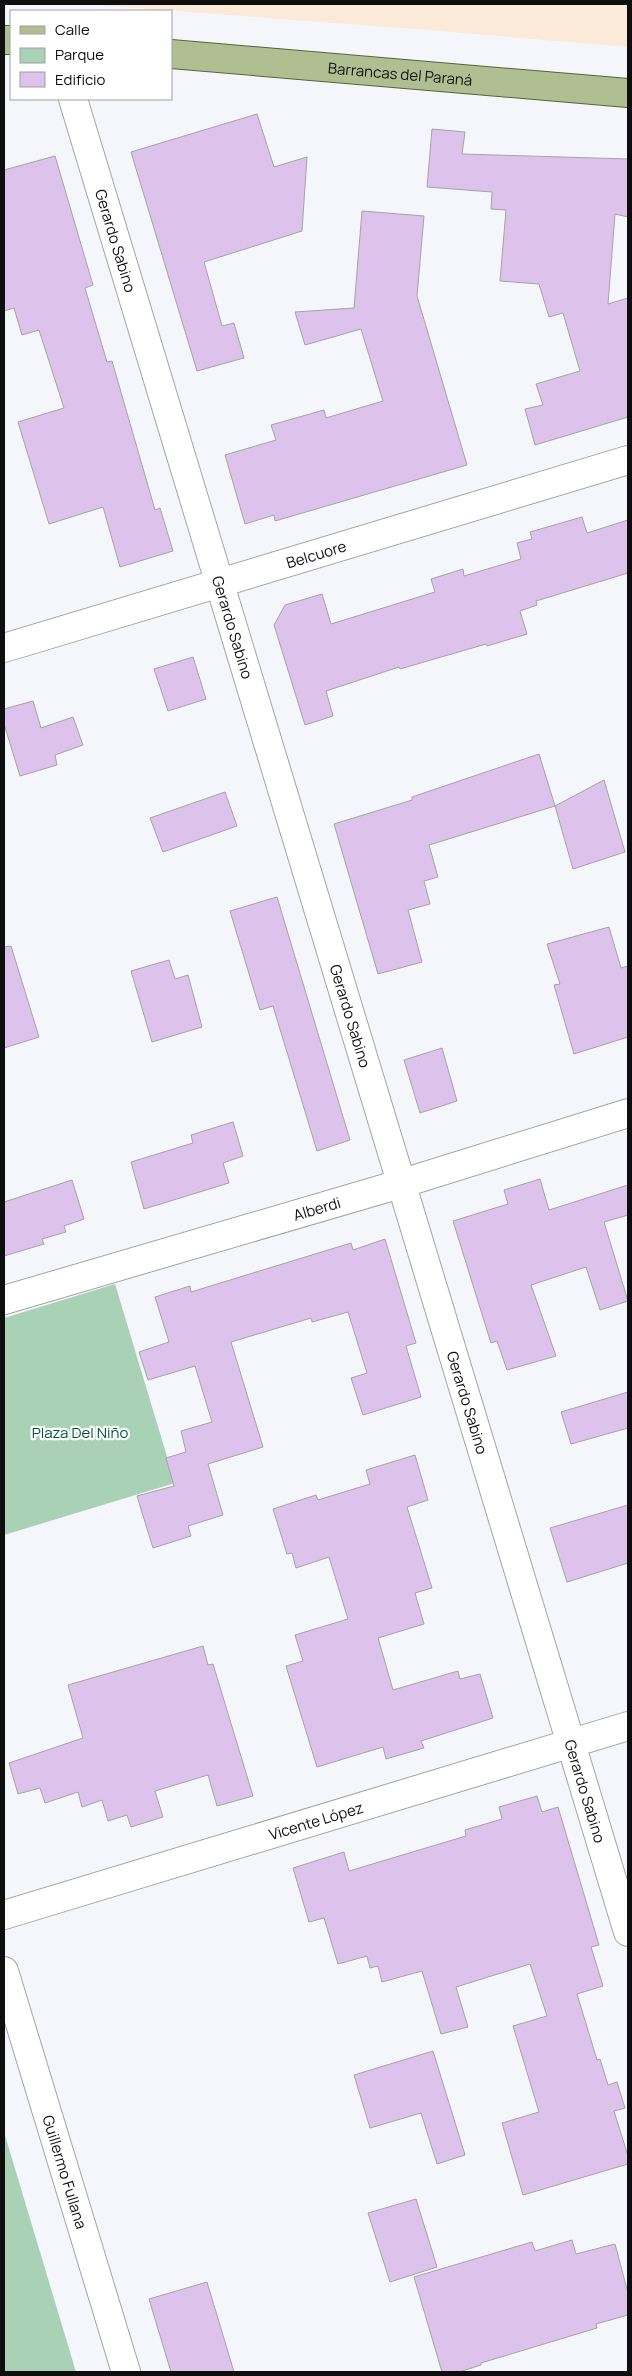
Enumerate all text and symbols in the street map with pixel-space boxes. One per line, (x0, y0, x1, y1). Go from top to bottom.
legend (10, 10, 172, 100)
text: Calle (55, 19, 90, 40)
text: Parque (55, 44, 104, 65)
street label: Barrancas del Paraná (327, 57, 473, 90)
text: Edificio (55, 69, 106, 90)
street label: Gerardo Sabino (90, 187, 141, 295)
street label: Belcuore (284, 535, 349, 573)
street label: Gerardo Sabino (207, 573, 258, 681)
street label: Gerardo Sabino (325, 962, 376, 1070)
street label: Alberdi (291, 1191, 343, 1225)
street label: Gerardo Sabino (442, 1349, 493, 1457)
park label: Plaza Del Niño (32, 1422, 128, 1443)
street label: Gerardo Sabino (560, 1737, 611, 1845)
street label: Vicente López (266, 1796, 366, 1845)
street label: Guillermo Fullana (38, 2112, 92, 2231)

